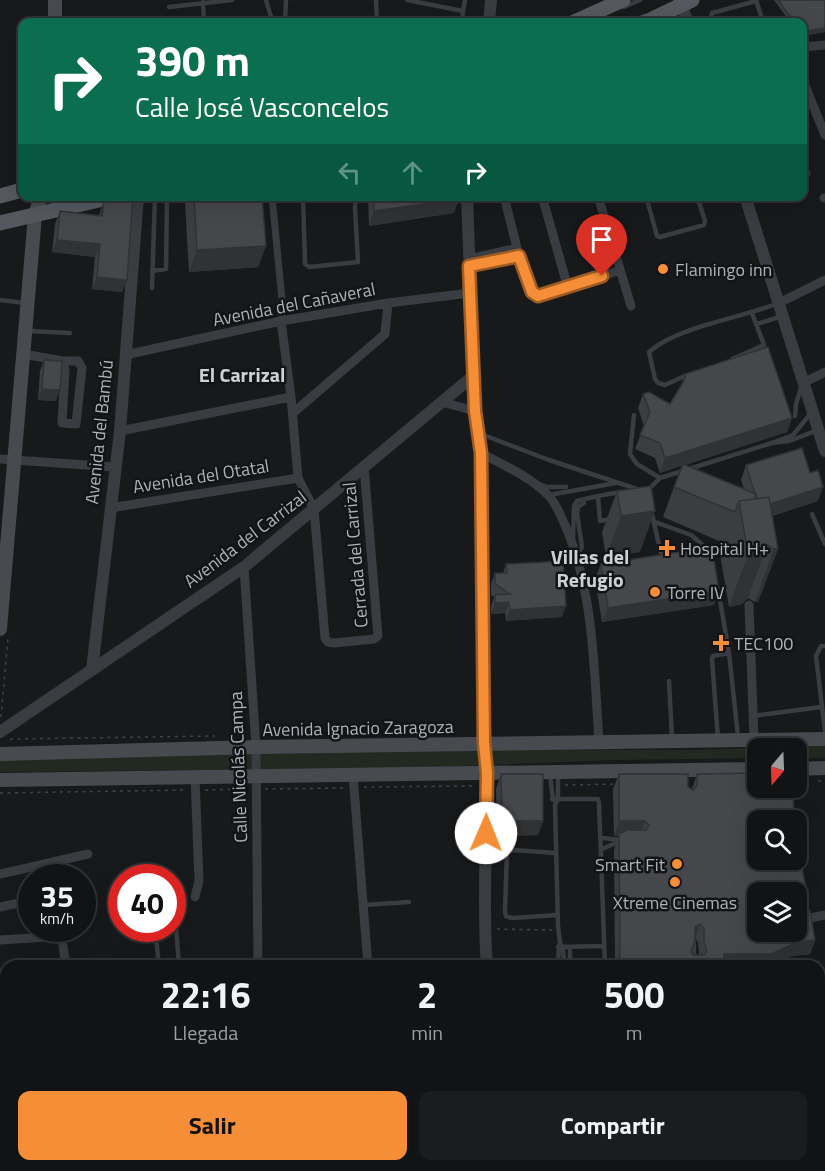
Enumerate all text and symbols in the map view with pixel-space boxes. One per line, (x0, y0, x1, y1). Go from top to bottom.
text: 390 m (135, 28, 250, 92)
icon: right (36, 42, 114, 120)
text: Calle José Vasconcelos (135, 86, 389, 127)
icon: left (333, 156, 366, 189)
icon: ahead (396, 156, 429, 189)
icon: right (459, 156, 492, 189)
pin (576, 214, 627, 276)
icon: arrive (585, 223, 618, 256)
place label: Flamingo inn (675, 256, 772, 283)
marker: Flamingo inn (656, 262, 670, 276)
street label: Avenida del Cañaveral (210, 275, 378, 333)
street label: Avenida del Bambú (78, 358, 120, 506)
district label: El Carrizal (199, 359, 285, 390)
street label: Avenida del Otatal (131, 452, 271, 500)
street label: Cerrada del Carrizal (335, 481, 375, 629)
street label: Avenida del Carrizal (178, 484, 312, 594)
place label: Hospital H+ (680, 535, 769, 562)
marker: Hospital H+ (658, 539, 676, 557)
district label: Villas del Refugio (551, 541, 629, 595)
place label: Torre IV (667, 579, 725, 606)
marker: Torre IV (648, 585, 662, 599)
place label: TEC100 (734, 630, 793, 657)
marker: TEC100 (712, 634, 730, 652)
street label: Calle Nicolás Campa (222, 691, 254, 843)
street label: Avenida Ignacio Zaragoza (262, 713, 454, 743)
north arrow (747, 738, 807, 798)
map controls (747, 738, 807, 942)
position arrow (454, 801, 518, 865)
button: search (747, 810, 807, 870)
place label: Smart Fit (595, 851, 666, 878)
marker: Smart Fit (670, 857, 684, 871)
speed limit sign: 40 (108, 864, 186, 942)
text: 35 (40, 873, 74, 919)
marker: Xtreme Cinemas (668, 875, 682, 889)
button: layers (747, 882, 807, 942)
place label: Xtreme Cinemas (613, 889, 737, 916)
text: km/h (40, 907, 74, 930)
text: 22:16 (161, 967, 251, 1022)
text: 2 (417, 967, 437, 1022)
text: 500 (604, 967, 664, 1022)
text: Llegada (173, 1017, 238, 1048)
text: min (411, 1017, 443, 1048)
text: m (626, 1017, 642, 1048)
button: Salir (18, 1091, 407, 1160)
button: Compartir (419, 1091, 807, 1160)

